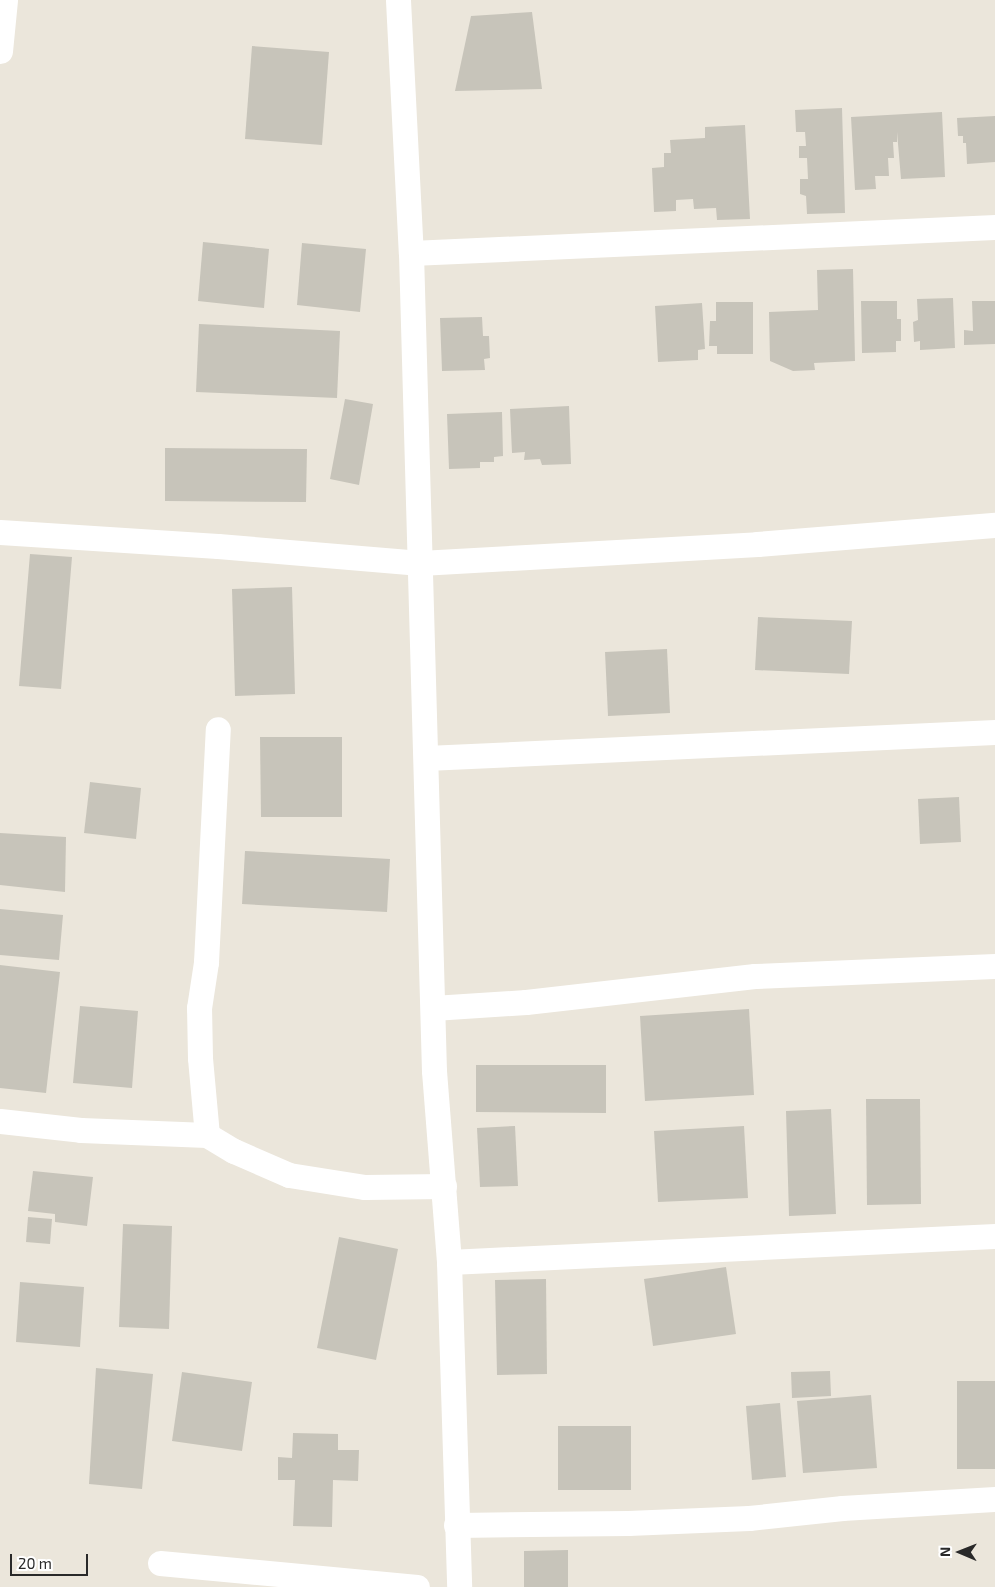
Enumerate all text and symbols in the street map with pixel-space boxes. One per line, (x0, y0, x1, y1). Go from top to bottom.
north arrow (935, 1527, 985, 1577)
scale bar (12, 1544, 90, 1576)
text: N (936, 1547, 953, 1557)
text: 20 m (18, 1554, 52, 1572)

